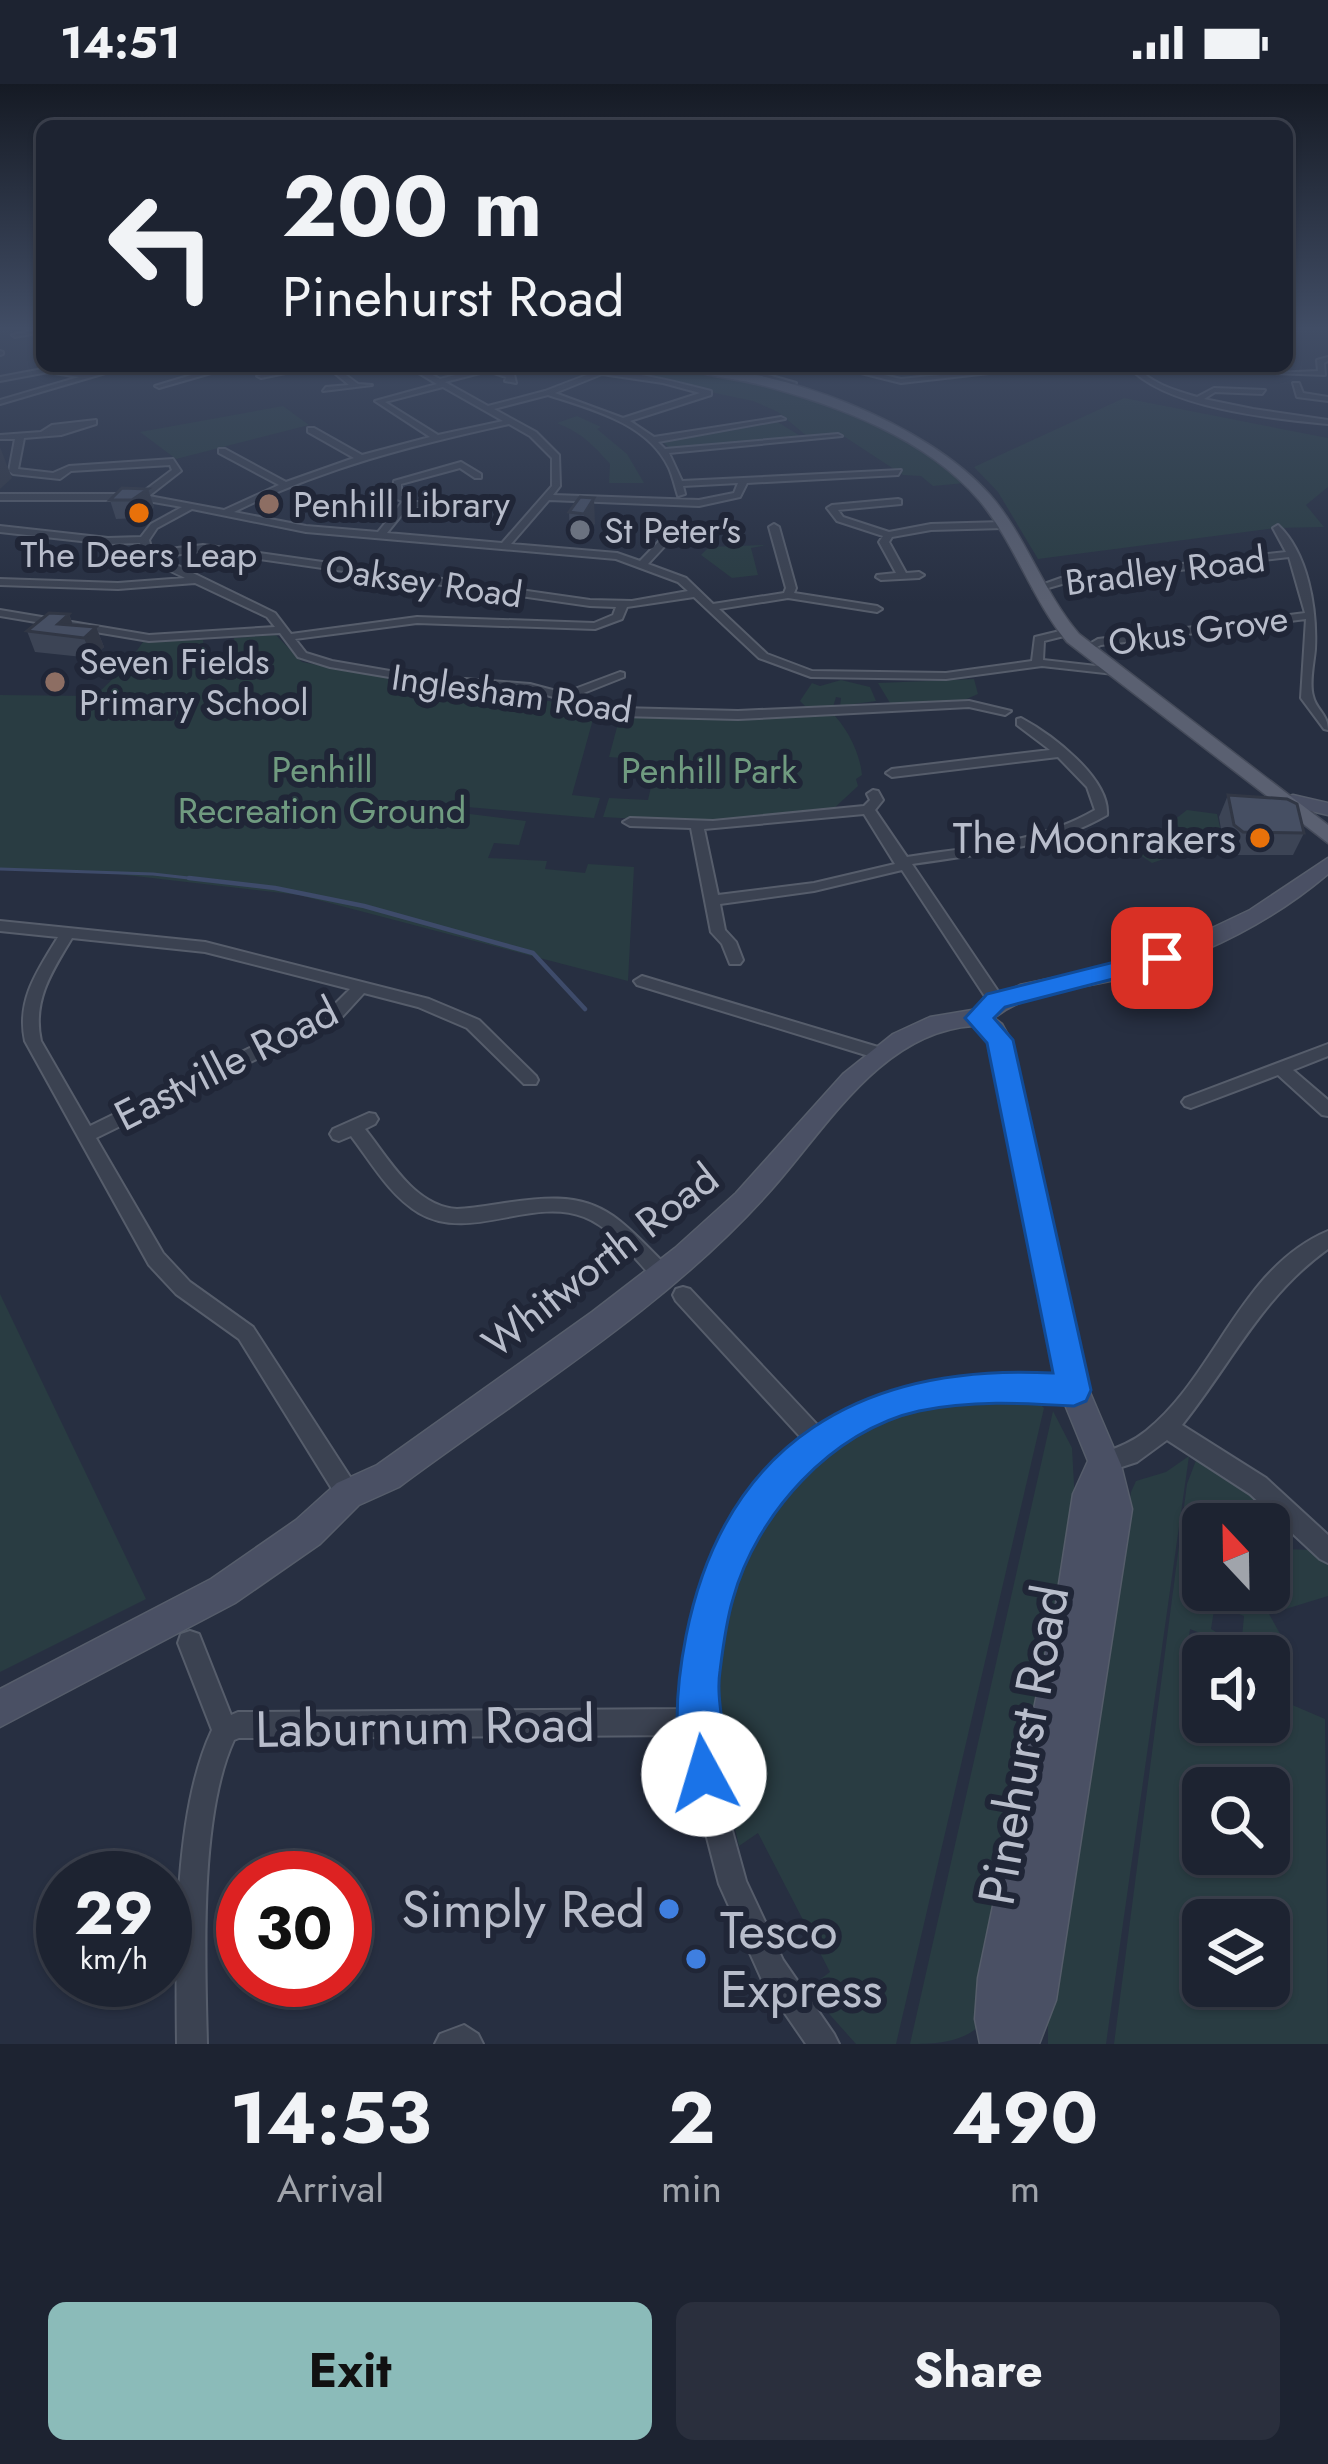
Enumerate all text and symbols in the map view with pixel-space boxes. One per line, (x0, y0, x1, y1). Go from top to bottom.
text: 14:51 (60, 10, 181, 75)
text: 200 m (282, 146, 542, 268)
icon: left (84, 168, 240, 324)
text: Pinehurst Road (282, 258, 624, 336)
place label: Penhill Library (293, 478, 510, 530)
marker: Penhill Library (256, 491, 282, 517)
marker: The Deers Leap (126, 500, 152, 526)
place label: St Peter's (604, 504, 741, 556)
marker: St Peter's (567, 517, 593, 543)
place label: The Deers Leap (21, 528, 257, 580)
street label: Bradley Road (1062, 532, 1268, 608)
street label: Oaksey Road (322, 541, 526, 621)
street label: Okus Grove (1105, 592, 1291, 668)
place label: Seven Fields Primary School (79, 635, 309, 728)
street label: Inglesham Road (388, 650, 636, 736)
marker: Seven Fields Primary School (42, 669, 68, 695)
park label: Penhill Recreation Ground (178, 743, 466, 836)
park label: Penhill Park (621, 744, 797, 796)
place label: The Moonrakers (953, 808, 1236, 869)
marker: The Moonrakers (1247, 825, 1273, 851)
pin (1111, 907, 1213, 1009)
icon: arrive (1129, 925, 1195, 991)
street label: Eastville Road (104, 981, 349, 1146)
street label: Whitworth Road (469, 1149, 731, 1372)
north arrow (1182, 1503, 1290, 1611)
map controls (1182, 1503, 1290, 2007)
street label: Pinehurst Road (958, 1579, 1088, 1911)
button: sound (1182, 1635, 1290, 1743)
street label: Laburnum Road (255, 1686, 595, 1766)
position arrow (641, 1711, 767, 1837)
button: search (1182, 1767, 1290, 1875)
speed limit sign: 30 (216, 1851, 372, 2007)
text: 29 (74, 1870, 154, 1957)
place label: Simply Red (402, 1872, 645, 1946)
place label: Tesco Express (720, 1893, 883, 2026)
marker: Simply Red (656, 1896, 682, 1922)
button: layers (1182, 1899, 1290, 2007)
text: km/h (80, 1937, 148, 1980)
marker: Tesco Express (683, 1946, 709, 1972)
text: 14:53 (230, 2066, 431, 2170)
text: 2 (668, 2066, 715, 2170)
text: 490 (952, 2066, 1098, 2170)
text: Arrival (277, 2160, 384, 2217)
text: min (661, 2160, 722, 2217)
text: m (1010, 2160, 1040, 2217)
button: Exit (48, 2302, 652, 2440)
button: Share (676, 2302, 1280, 2440)

